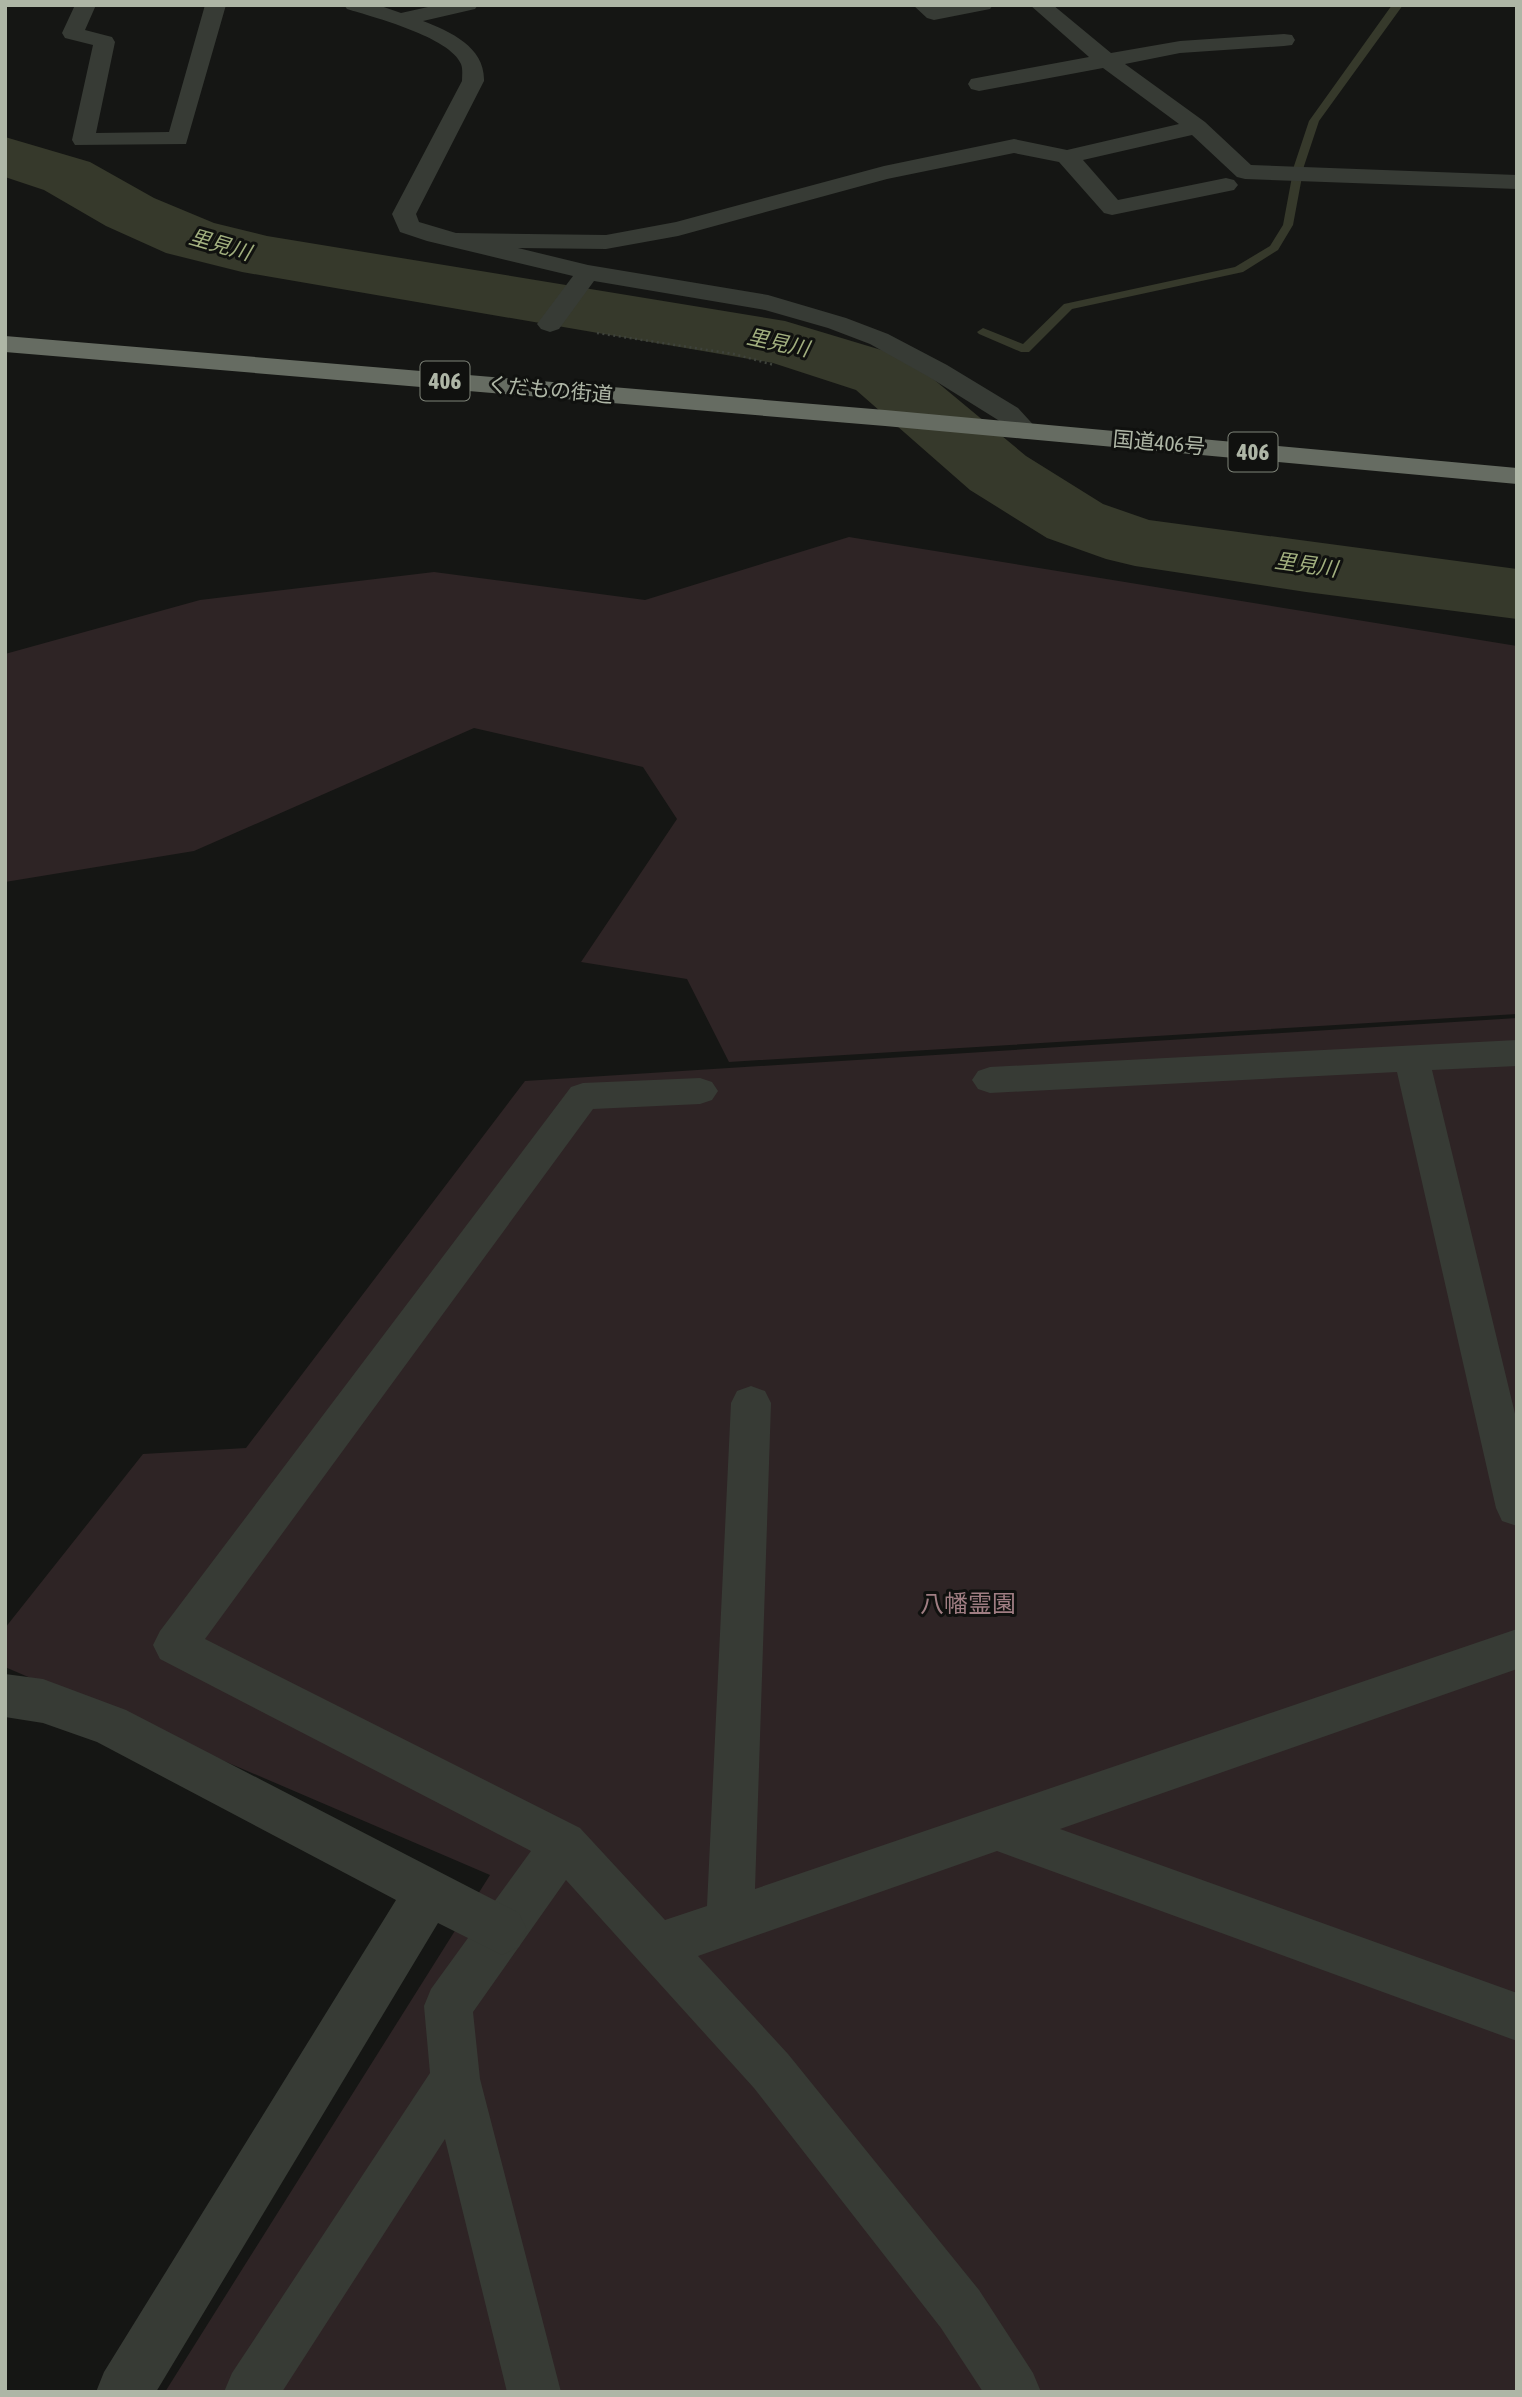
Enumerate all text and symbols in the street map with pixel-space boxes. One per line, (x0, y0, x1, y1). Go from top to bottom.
water label: 里見川 (187, 224, 256, 265)
water label: 里見川 (745, 324, 813, 361)
road number: 406 (420, 362, 470, 400)
street label: くだもの街道 (486, 372, 614, 406)
street label: 国道406号 (1112, 426, 1206, 458)
road number: 406 (1228, 432, 1278, 472)
water label: 里見川 (1273, 548, 1341, 581)
park label: 八幡霊園 (920, 1590, 1016, 1617)

